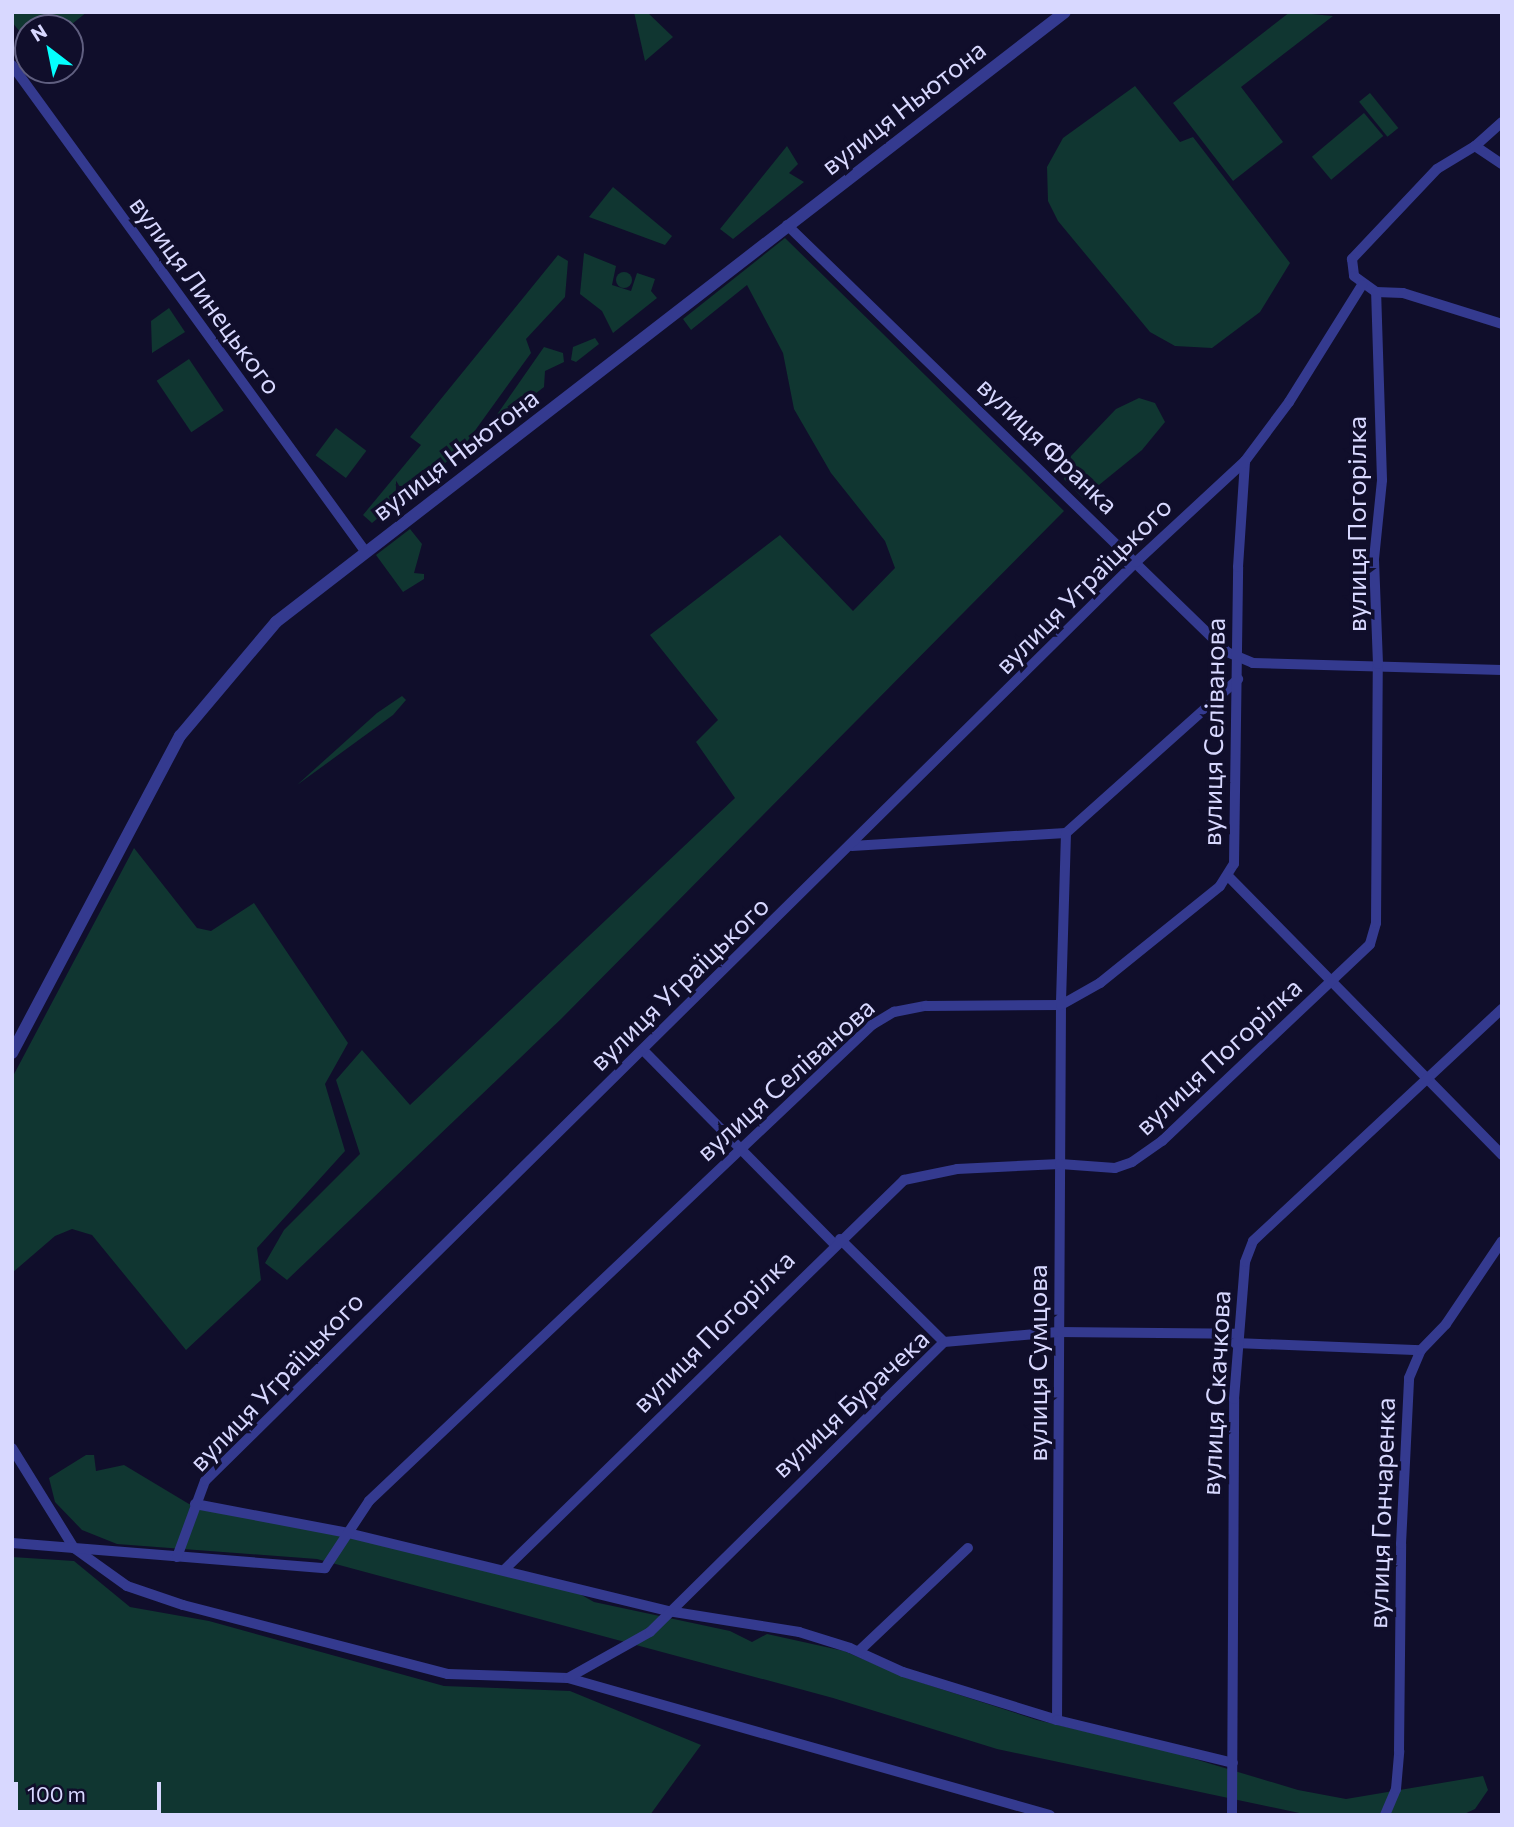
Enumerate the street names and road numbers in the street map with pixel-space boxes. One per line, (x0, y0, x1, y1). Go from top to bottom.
street label: вулиця Ньютона (815, 33, 991, 181)
street label: вулиця Линецького (124, 190, 288, 400)
street label: вулиця Франка (971, 370, 1125, 520)
street label: вулиця Ньютона (366, 381, 544, 527)
street label: вулиця Погорілка (1340, 416, 1372, 632)
street label: вулиця Уграїцького (988, 490, 1178, 680)
street label: вулиця Селіванова (1195, 618, 1231, 846)
street label: вулиця Уграїцького (583, 890, 775, 1076)
street label: вулиця Погорілка (1128, 971, 1308, 1141)
street label: вулиця Селіванова (690, 991, 880, 1167)
street label: вулиця Погорілка (626, 1244, 800, 1418)
street label: вулиця Сумцова (1021, 1264, 1053, 1462)
street label: вулиця Уграїцького (183, 1285, 369, 1477)
street label: вулиця Скачкова (1194, 1290, 1236, 1496)
street label: вулиця Бурачека (765, 1322, 935, 1484)
street label: вулиця Гончаренка (1361, 1397, 1401, 1629)

